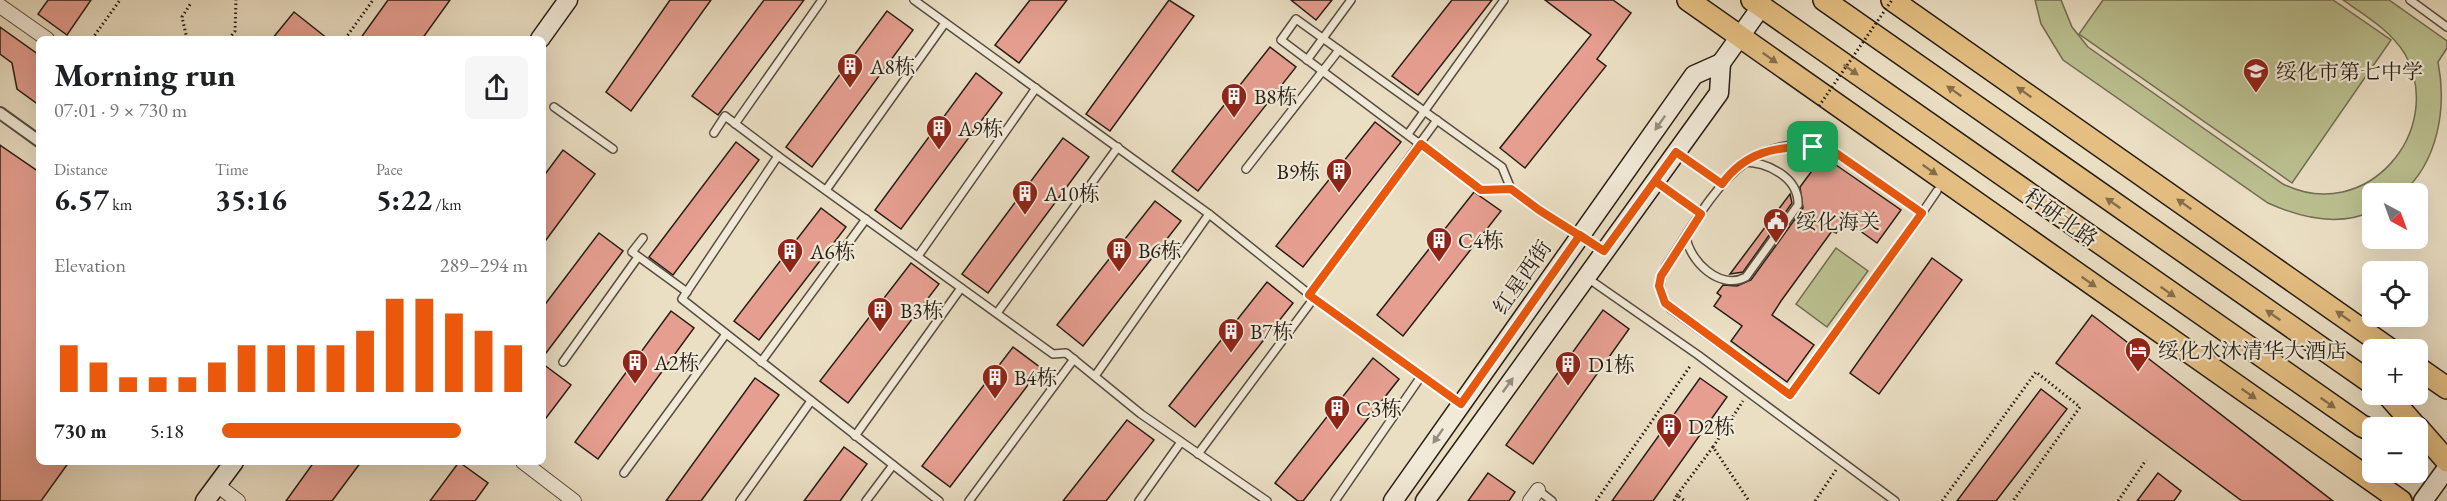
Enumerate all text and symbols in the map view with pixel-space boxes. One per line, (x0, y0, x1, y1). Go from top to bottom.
building icon: A8栋 (835, 51, 865, 89)
one-way arrow (1762, 52, 1778, 64)
text: Morning run (54, 53, 236, 96)
place label: A8栋 (869, 53, 916, 80)
button: share (465, 56, 528, 119)
school or university icon: 绥化市第七中学 (2241, 56, 2271, 94)
place label: 绥化市第七中学 (2276, 58, 2423, 85)
one-way arrow (1843, 64, 1859, 76)
building icon: B8栋 (1219, 81, 1249, 119)
place label: B8栋 (1254, 83, 1297, 110)
one-way arrow (1946, 85, 1962, 97)
one-way arrow (2016, 87, 2031, 99)
text: 07:01 · 9 × 730 m (54, 97, 187, 123)
building icon: A9栋 (924, 113, 954, 151)
one-way arrow (1654, 114, 1666, 130)
place label: A9栋 (957, 115, 1004, 142)
pin (1787, 121, 1838, 172)
icon: arrive (1796, 130, 1829, 163)
building icon: B9栋 (1324, 156, 1354, 194)
place label: B9栋 (1277, 158, 1320, 185)
text: Distance (54, 159, 107, 180)
text: Time (215, 159, 248, 180)
text: Pace (376, 159, 403, 180)
one-way arrow (1921, 164, 1937, 176)
building icon: A10栋 (1010, 178, 1040, 216)
text: 6.57 (54, 180, 109, 219)
text: 35:16 (215, 180, 287, 219)
text: 5:22 (376, 180, 432, 219)
place label: A10栋 (1043, 180, 1100, 207)
street label: 科研北路 (2019, 182, 2103, 252)
north arrow (2362, 183, 2428, 249)
map controls (2362, 183, 2428, 483)
text: km (109, 194, 132, 215)
text: /km (432, 194, 462, 215)
one-way arrow (2106, 197, 2122, 209)
one-way arrow (2176, 198, 2192, 210)
public building icon: 绥化海关 (1761, 206, 1791, 244)
place label: 绥化海关 (1796, 208, 1880, 235)
building icon: C4栋 (1424, 225, 1454, 263)
place label: C4栋 (1458, 227, 1504, 254)
building icon: B6栋 (1104, 235, 1134, 273)
street label: 红星西街 (1487, 235, 1557, 319)
building icon: A6栋 (775, 236, 805, 274)
place label: B6栋 (1138, 237, 1181, 264)
place label: A6栋 (809, 238, 856, 265)
text: Elevation (54, 252, 126, 278)
text: 289–294 m (440, 252, 528, 278)
button: locate (2362, 261, 2428, 327)
one-way arrow (2081, 276, 2097, 288)
one-way arrow (2160, 286, 2176, 298)
building icon: B3栋 (865, 295, 895, 333)
place label: B3栋 (900, 297, 943, 324)
one-way arrow (2266, 309, 2282, 321)
one-way arrow (2336, 310, 2352, 322)
building icon: B7栋 (1216, 316, 1246, 354)
place label: B7栋 (1250, 318, 1293, 345)
hotel icon: 绥化水沐清华大酒店 (2123, 335, 2153, 373)
place label: 绥化水沐清华大酒店 (2158, 337, 2347, 364)
button: + (2362, 339, 2428, 405)
building icon: A2栋 (620, 347, 650, 385)
place label: A2栋 (653, 349, 700, 376)
building icon: D1栋 (1553, 349, 1583, 387)
place label: D1栋 (1588, 351, 1635, 378)
building icon: B4栋 (980, 362, 1010, 400)
place label: B4栋 (1014, 364, 1057, 391)
one-way arrow (1502, 378, 1514, 394)
one-way arrow (2240, 388, 2256, 400)
building icon: C3栋 (1322, 393, 1352, 431)
place label: C3栋 (1356, 395, 1402, 422)
one-way arrow (2320, 397, 2336, 409)
building icon: D2栋 (1654, 411, 1684, 449)
place label: D2栋 (1688, 413, 1735, 440)
button: − (2362, 417, 2428, 483)
text: 730 m (54, 418, 107, 444)
text: 5:18 (150, 418, 184, 444)
one-way arrow (1432, 428, 1444, 444)

